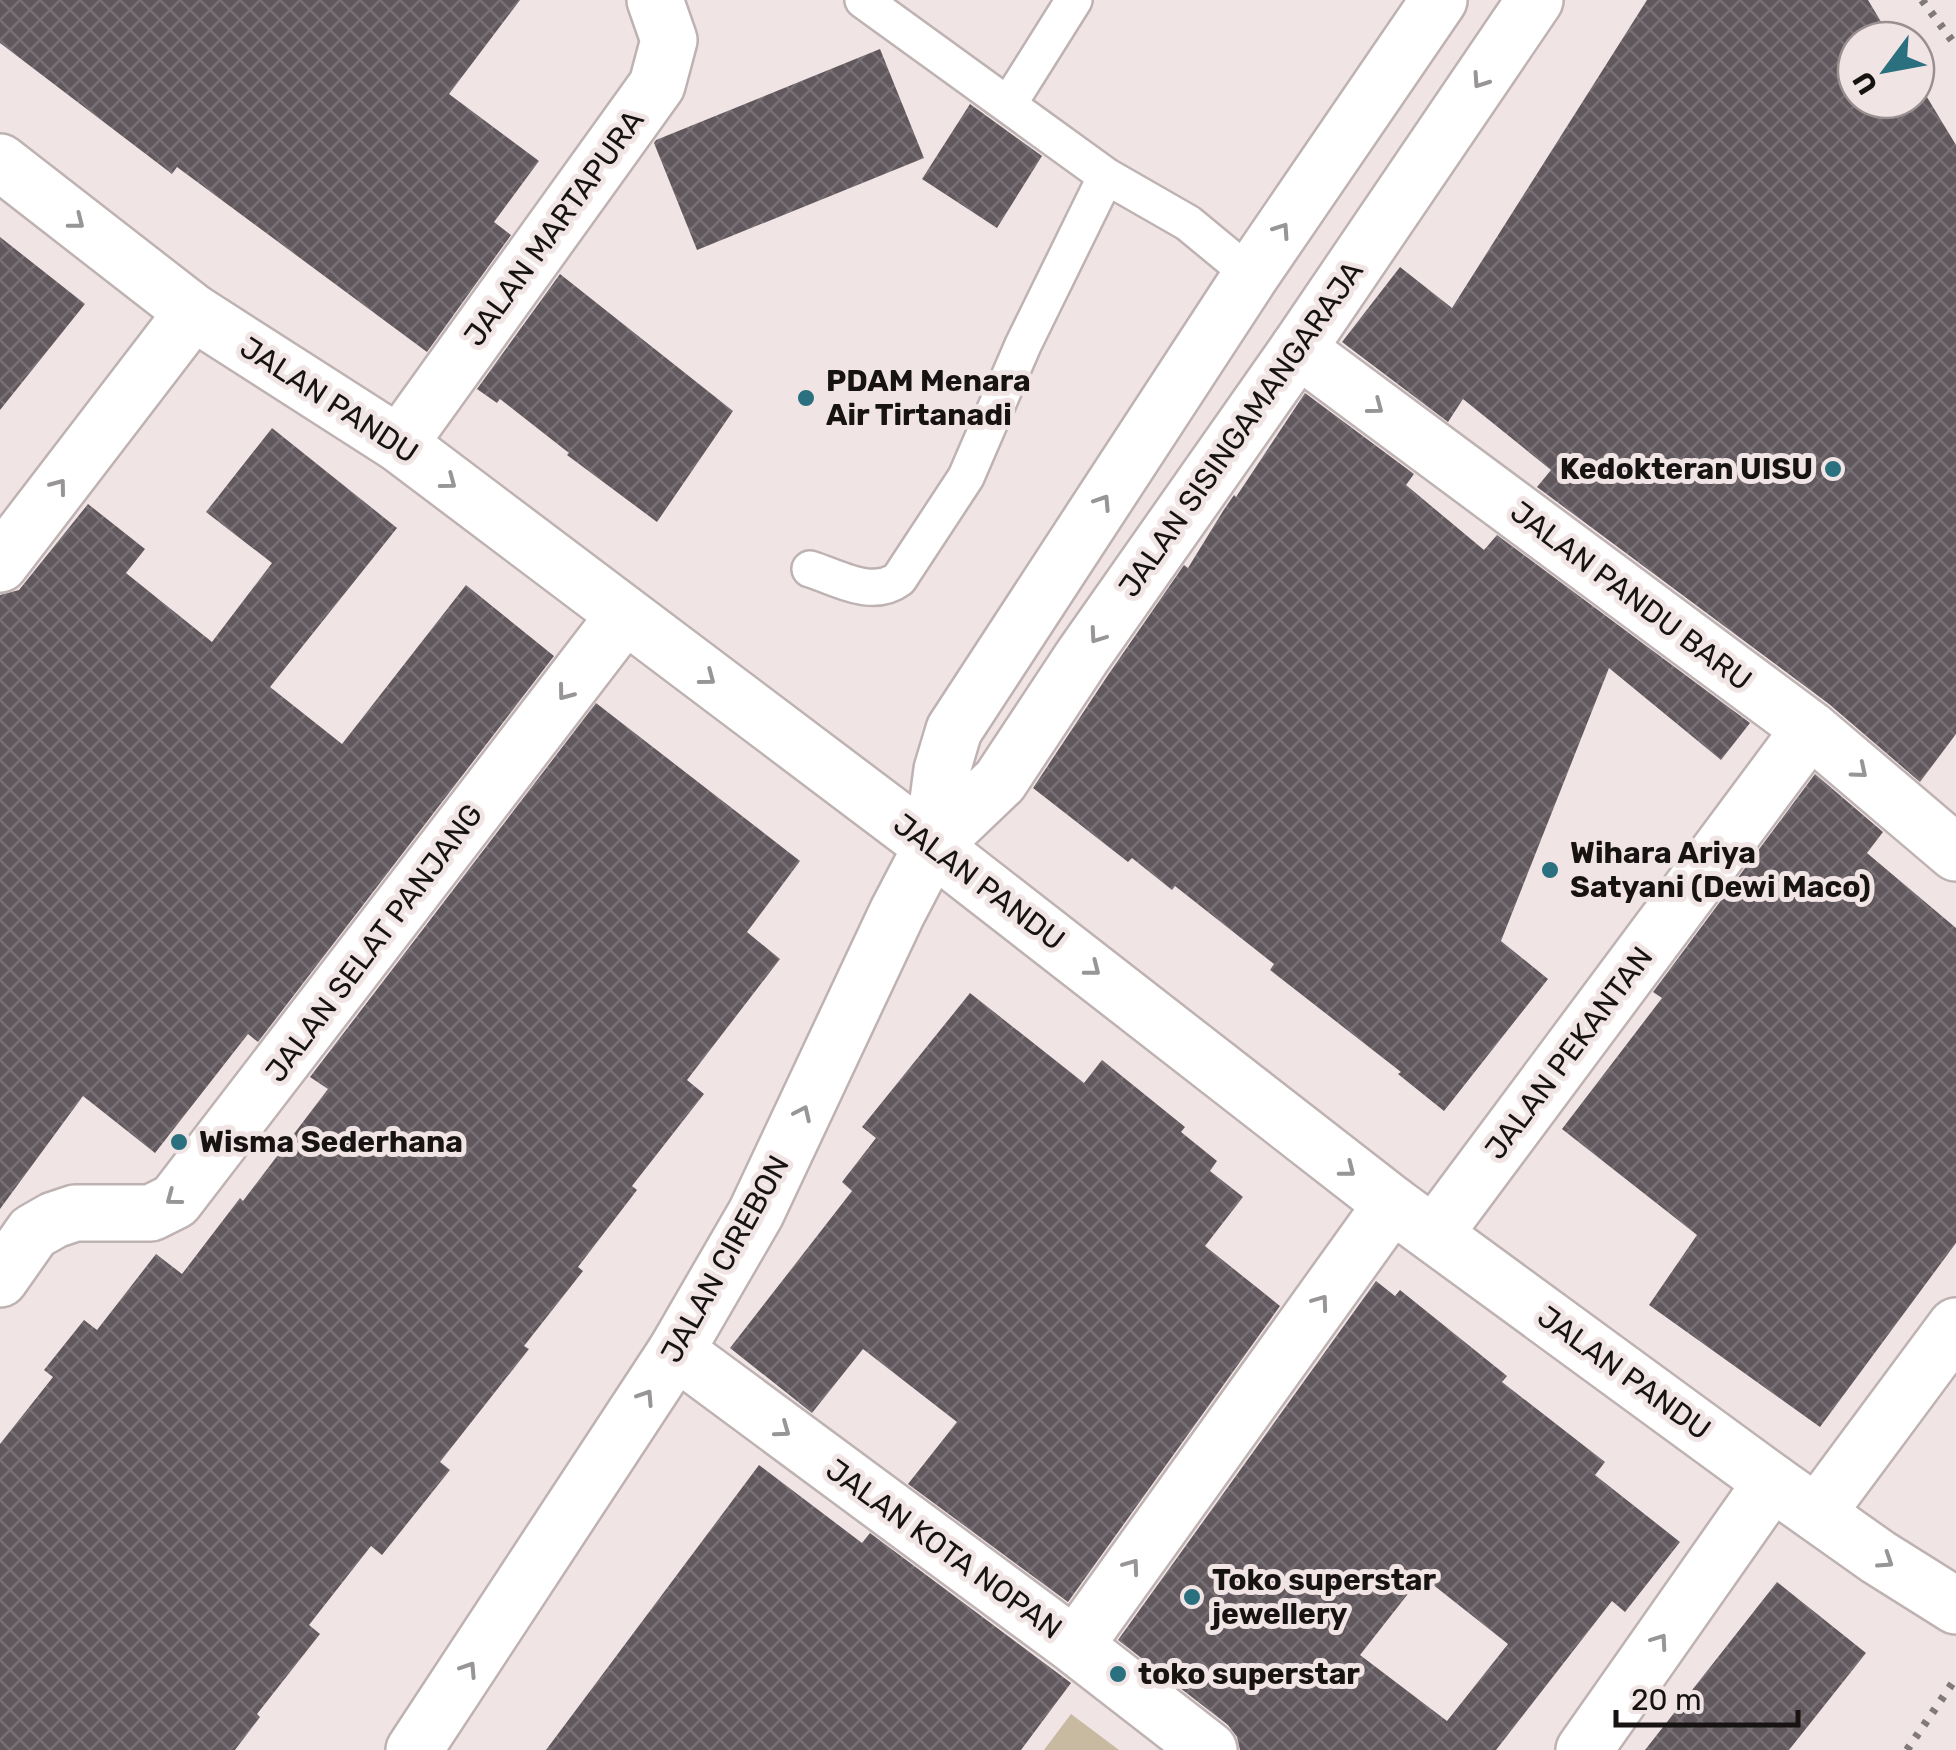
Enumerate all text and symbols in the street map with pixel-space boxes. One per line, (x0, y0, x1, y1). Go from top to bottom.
north arrow (1836, 20, 1936, 120)
text: U (1846, 66, 1885, 100)
one-way arrow (1474, 70, 1493, 88)
street label: JALAN MARTAPURA (456, 103, 652, 353)
one-way arrow (66, 210, 84, 228)
one-way arrow (1270, 223, 1288, 242)
street label: JALAN SISINGAMANGARAJA (1111, 254, 1371, 604)
street label: JALAN PANDU (233, 329, 425, 471)
place label: PDAM Menara Air Tirtanadi (826, 363, 1031, 433)
marker: PDAM Menara Air Tirtanadi (795, 387, 817, 409)
one-way arrow (1365, 395, 1383, 412)
place label: Kedokteran UISU (1560, 451, 1813, 487)
marker: Kedokteran UISU (1822, 458, 1844, 480)
one-way arrow (438, 470, 456, 487)
one-way arrow (48, 479, 65, 497)
street label: JALAN PANDU BARU (1503, 494, 1759, 698)
one-way arrow (1091, 495, 1110, 513)
one-way arrow (1091, 625, 1109, 643)
one-way arrow (697, 667, 715, 684)
one-way arrow (559, 682, 577, 700)
one-way arrow (1848, 759, 1866, 777)
street label: JALAN SELAT PANJANG (258, 797, 490, 1089)
street label: JALAN PANDU (886, 806, 1072, 958)
place label: Wihara Ariya Satyani (Dewi Maco) (1570, 835, 1871, 905)
marker: Wihara Ariya Satyani (Dewi Maco) (1539, 859, 1561, 881)
street label: JALAN PEKANTAN (1477, 940, 1661, 1166)
one-way arrow (1082, 958, 1100, 975)
one-way arrow (791, 1105, 811, 1123)
place label: Wisma Sederhana (199, 1124, 463, 1160)
marker: Wisma Sederhana (168, 1131, 190, 1153)
street label: JALAN CIREBON (653, 1149, 797, 1369)
one-way arrow (1337, 1158, 1355, 1176)
one-way arrow (166, 1186, 185, 1204)
one-way arrow (1310, 1295, 1327, 1313)
street label: JALAN PANDU (1531, 1298, 1717, 1448)
one-way arrow (634, 1390, 653, 1408)
one-way arrow (772, 1418, 790, 1436)
street label: JALAN KOTA NOPAN (819, 1451, 1069, 1647)
one-way arrow (1875, 1549, 1893, 1568)
one-way arrow (1120, 1559, 1138, 1578)
place label: Toko superstar jewellery (1210, 1562, 1437, 1632)
marker: Toko superstar jewellery (1181, 1586, 1203, 1608)
one-way arrow (1648, 1634, 1666, 1653)
place label: toko superstar (1138, 1656, 1360, 1692)
one-way arrow (456, 1662, 475, 1680)
marker: toko superstar (1107, 1663, 1129, 1685)
scale bar (1616, 1665, 1798, 1727)
text: 20 m (1631, 1682, 1702, 1718)

